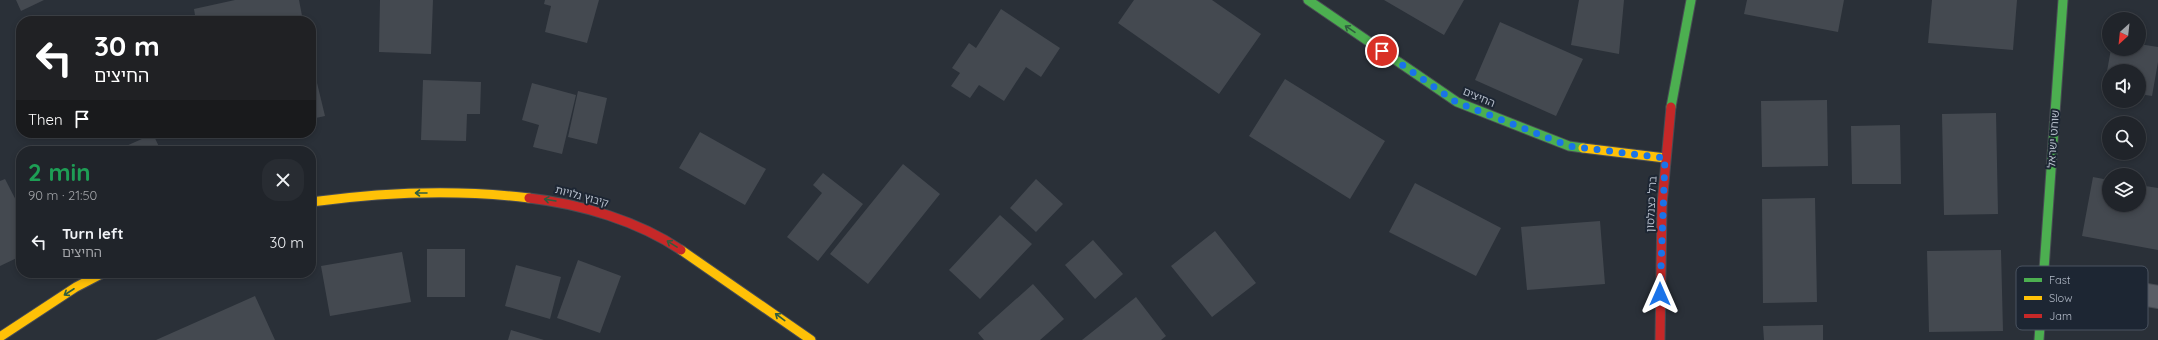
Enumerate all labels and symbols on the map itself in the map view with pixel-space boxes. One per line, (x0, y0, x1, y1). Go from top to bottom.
north arrow (2102, 12, 2146, 56)
one-way arrow (1344, 25, 1355, 33)
pin (1365, 34, 1399, 68)
street label: החיצים (1461, 84, 1497, 110)
street label: שוחט ישראל (2044, 109, 2062, 169)
street label: ברל כצנלסון (1643, 176, 1659, 232)
street label: קיבוץ גלויות (554, 182, 610, 210)
one-way arrow (415, 189, 428, 197)
one-way arrow (544, 196, 557, 204)
one-way arrow (667, 240, 678, 248)
legend (2016, 266, 2148, 330)
position arrow (1639, 273, 1681, 315)
text: Fast (2049, 273, 2071, 287)
one-way arrow (63, 288, 75, 296)
text: Slow (2049, 291, 2073, 305)
text: Jam (2049, 309, 2072, 323)
one-way arrow (774, 312, 785, 321)

